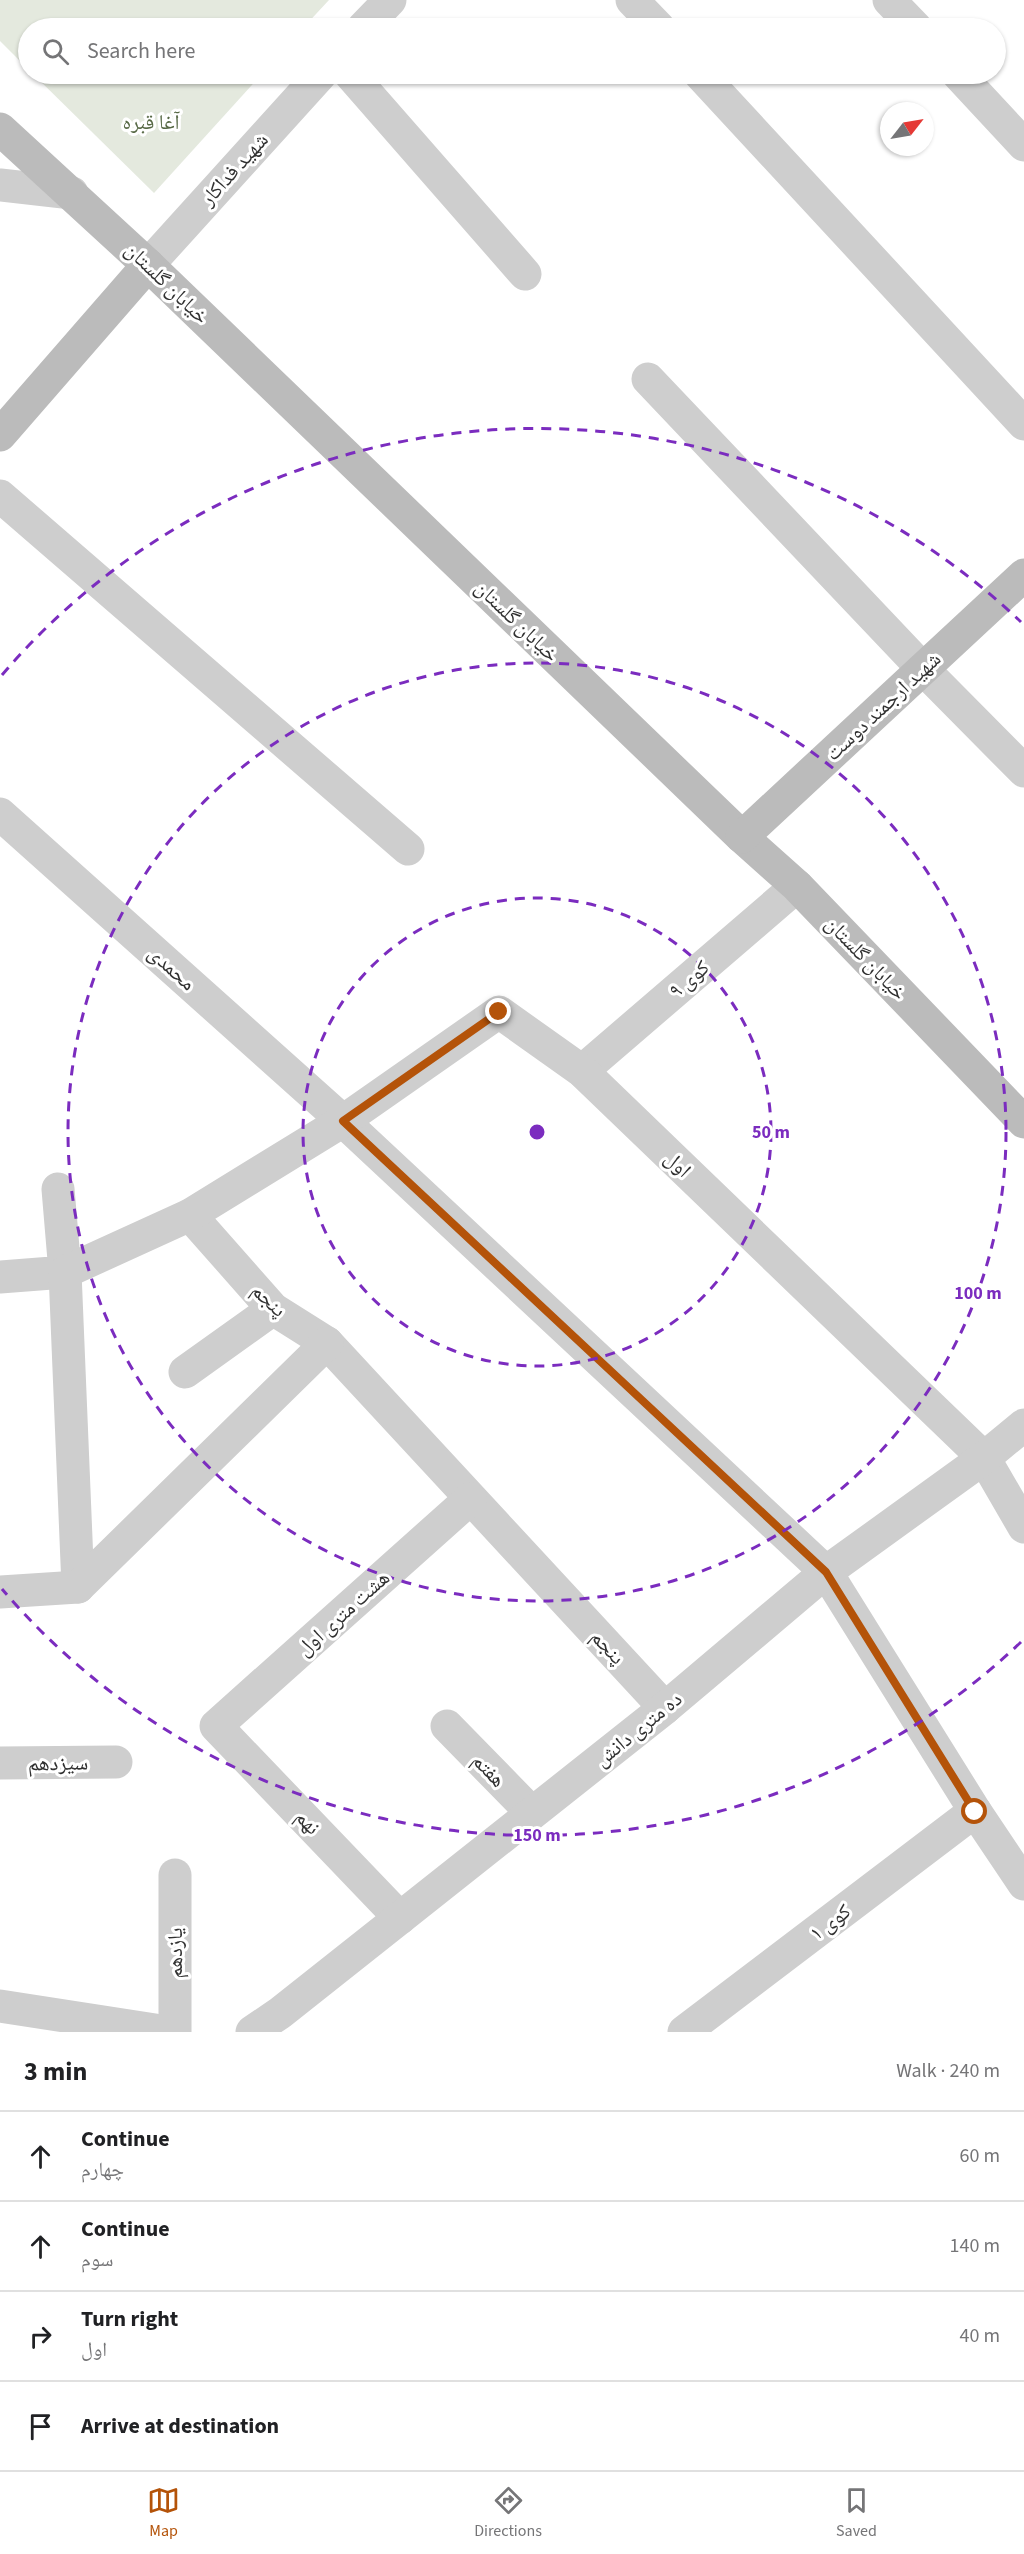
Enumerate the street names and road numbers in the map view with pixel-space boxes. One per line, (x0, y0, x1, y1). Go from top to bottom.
street label: شهید فداکار (192, 126, 275, 213)
street label: خیابان گلستان (118, 235, 216, 331)
street label: خیابان گلستان (468, 573, 566, 669)
street label: شهید ارجمند دوست (818, 644, 948, 768)
street label: خیابان گلستان (818, 909, 914, 1007)
street label: محمدی (141, 938, 203, 998)
street label: کوی ۹ (662, 953, 716, 1005)
street label: اول (658, 1144, 698, 1184)
street label: پنجم (245, 1276, 293, 1324)
street label: هشت متری اول (290, 1563, 396, 1663)
street label: پنجم (584, 1623, 632, 1671)
street label: ده متری دانش (588, 1684, 688, 1774)
street label: هفتم (465, 1746, 513, 1794)
street label: سیزدهم (28, 1747, 88, 1779)
street label: نهم (289, 1803, 327, 1841)
street label: کوی ۱ (803, 1896, 857, 1948)
street label: یازدهم (160, 1927, 190, 1979)

